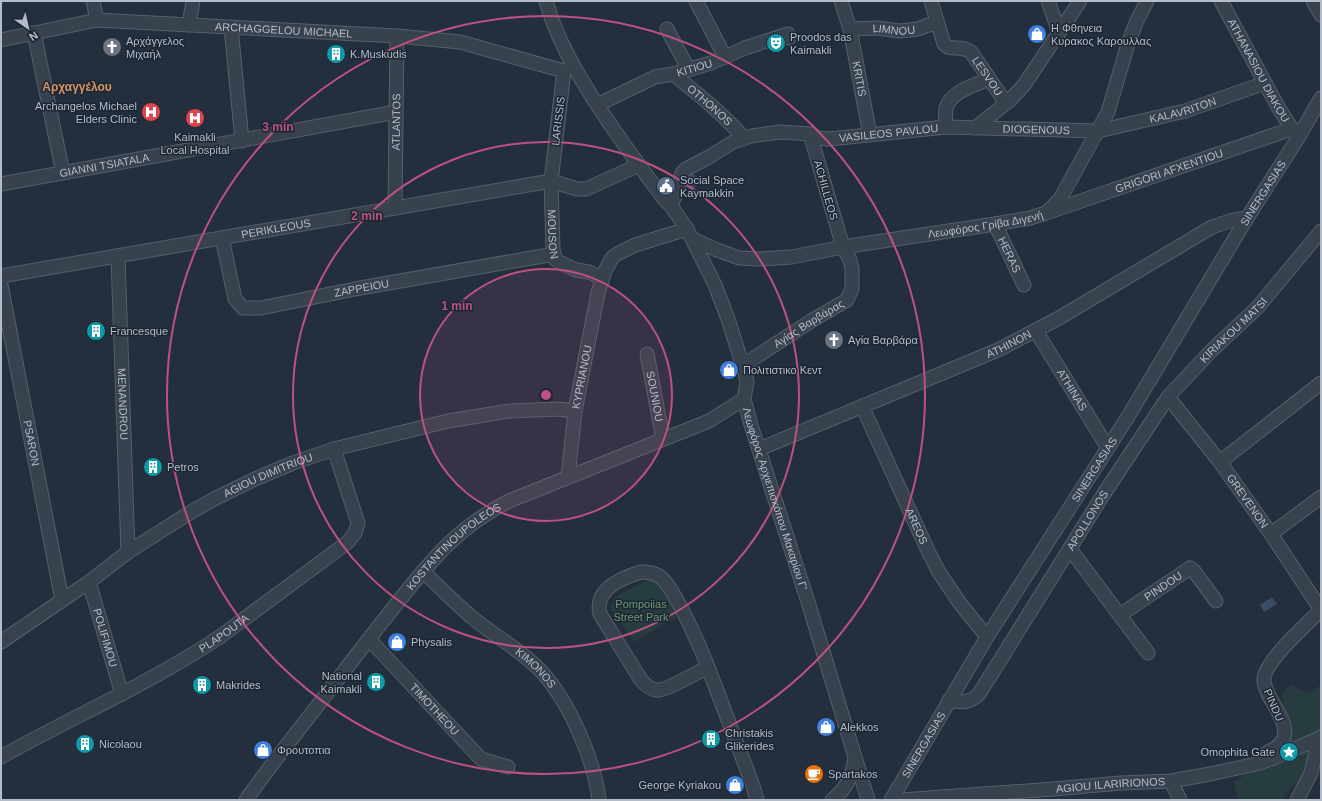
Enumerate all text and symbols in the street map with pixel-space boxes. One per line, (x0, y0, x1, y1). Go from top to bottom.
north arrow (8, 8, 48, 48)
street label: ATHANASIOU DIAKOU (1226, 17, 1292, 124)
street label: ARCHAGGELOU MICHAEL (215, 20, 353, 40)
street label: LIMNOU (872, 22, 916, 37)
place label: Η Φθηνεια Κυρακος Καρουλλας (1051, 22, 1151, 47)
shop icon: Η Φθηνεια Κυρακος Καρουλλας (1026, 23, 1048, 45)
text: N (27, 29, 40, 44)
place label: Proodos das Kaimakli (790, 31, 852, 56)
theatre icon: Proodos das Kaimakli (765, 32, 787, 54)
place label: Αρχάγγελος Μιχαήλ (126, 35, 184, 60)
church icon: Αρχάγγελος Μιχαήλ (101, 36, 123, 58)
building icon: K.Muskudis (325, 43, 347, 65)
place label: K.Muskudis (350, 48, 407, 60)
street label: LESVOU (970, 54, 1005, 98)
street label: KITIOU (675, 57, 714, 79)
street label: KRITIS (850, 60, 869, 97)
district label: Αρχαγγέλου (42, 80, 112, 94)
street label: OTHONOS (685, 82, 735, 128)
street label: ATLANTOS (390, 93, 402, 151)
street label: KALAVRITON (1148, 95, 1218, 125)
street label: LARISSIS (549, 96, 567, 146)
place label: Archangelos Michael Elders Clinic (35, 100, 137, 125)
hospital icon: Archangelos Michael Elders Clinic (140, 101, 162, 123)
hospital icon: Kaimakli Local Hospital (184, 107, 206, 129)
text: 3 min (262, 120, 294, 134)
street label: VASILEOS PAVLOU (838, 122, 939, 144)
street label: DIOGENOUS (1003, 122, 1070, 136)
place label: Kaimakli Local Hospital (160, 131, 230, 156)
street label: GRIGORI AFXENTIOU (1114, 147, 1225, 195)
street label: GIANNI TSIATALA (58, 151, 151, 179)
street label: SINERGASIAS (1238, 158, 1288, 228)
street label: ACHILLEOS (812, 159, 840, 221)
place label: Social Space Kaymakkin (680, 174, 744, 199)
public building icon: Social Space Kaymakkin (655, 175, 677, 197)
street label: Λεωφόρος Γρίβα Διγενή (927, 208, 1044, 240)
text: 2 min (351, 209, 383, 223)
street label: MOUSON (546, 209, 561, 260)
street label: PERIKLEOUS (240, 217, 312, 240)
street label: HERAS (996, 235, 1023, 274)
street label: ZAPPEIOU (333, 277, 390, 299)
street label: KIRIAKOU MATSI (1197, 295, 1269, 365)
street label: Αγίας Βαρβάρας (771, 297, 846, 350)
text: 1 min (441, 299, 473, 313)
building icon: Francesque (85, 320, 107, 342)
place label: Francesque (110, 325, 168, 337)
street label: ATHINON (985, 328, 1033, 360)
church icon: Αγία Βαρβάρα (823, 329, 845, 351)
place label: Αγία Βαρβάρα (848, 334, 918, 346)
street label: KYPRIANOU (570, 344, 594, 410)
shop icon: Πολιτιστικο Κεντ (718, 359, 740, 381)
place label: Πολιτιστικο Κεντ (743, 364, 822, 376)
street label: ATHINAS (1055, 367, 1090, 413)
street label: MENANDROU (116, 368, 130, 440)
street label: SOUNIOU (644, 370, 666, 423)
centre of rings (539, 388, 553, 402)
street label: Λεωφόρος Αρχιεπισκόπου Μακαρίου Γ' (740, 406, 810, 592)
street label: PSARON (21, 419, 42, 467)
street label: SINERGASIAS (1069, 435, 1119, 504)
street label: AGIOU DIMITRIOU (221, 451, 314, 499)
building icon: Petros (142, 456, 164, 478)
place label: Petros (167, 461, 199, 473)
street label: GREVENON (1224, 472, 1271, 530)
street label: APOLLONOS (1064, 488, 1110, 552)
street label: KOSTANTINOUPOLEOS (404, 501, 503, 592)
street label: AREOS (903, 506, 930, 546)
street label: PINDOU (1142, 569, 1184, 603)
park label: Pompoiias Street Park (613, 598, 669, 623)
street label: POLIFIMOU (91, 607, 120, 668)
street label: PLAPOUTA (197, 611, 251, 655)
shop icon: Physalis (386, 631, 408, 653)
place label: Physalis (411, 636, 452, 648)
street label: KIMONOS (513, 645, 558, 690)
place label: National Kaimakli (320, 670, 362, 695)
building icon: National Kaimakli (365, 671, 387, 693)
building icon: Makrides (191, 674, 213, 696)
place label: Makrides (216, 679, 261, 691)
street label: TIMOTHEOU (408, 681, 461, 737)
street label: PINDU (1262, 687, 1286, 723)
street label: SINERGASIAS (899, 710, 948, 780)
shop icon: Alekkos (815, 716, 837, 738)
place label: Alekkos (840, 721, 879, 733)
place label: Christakis Glikerides (725, 727, 774, 752)
building icon: Christakis Glikerides (700, 728, 722, 750)
building icon: Nicolaou (74, 733, 96, 755)
place label: Nicolaou (99, 738, 142, 750)
shop icon: Φρουτοπια (252, 739, 274, 761)
place icon: Omophita Gate (1278, 741, 1300, 763)
place label: Φρουτοπια (277, 744, 331, 756)
place label: Omophita Gate (1200, 746, 1275, 758)
cafe icon: Spartakos (803, 763, 825, 785)
place label: Spartakos (828, 768, 878, 780)
shop icon: George Kyriakou (724, 774, 746, 796)
street label: AGIOU ILARIRIONOS (1055, 775, 1165, 795)
place label: George Kyriakou (638, 779, 721, 791)

